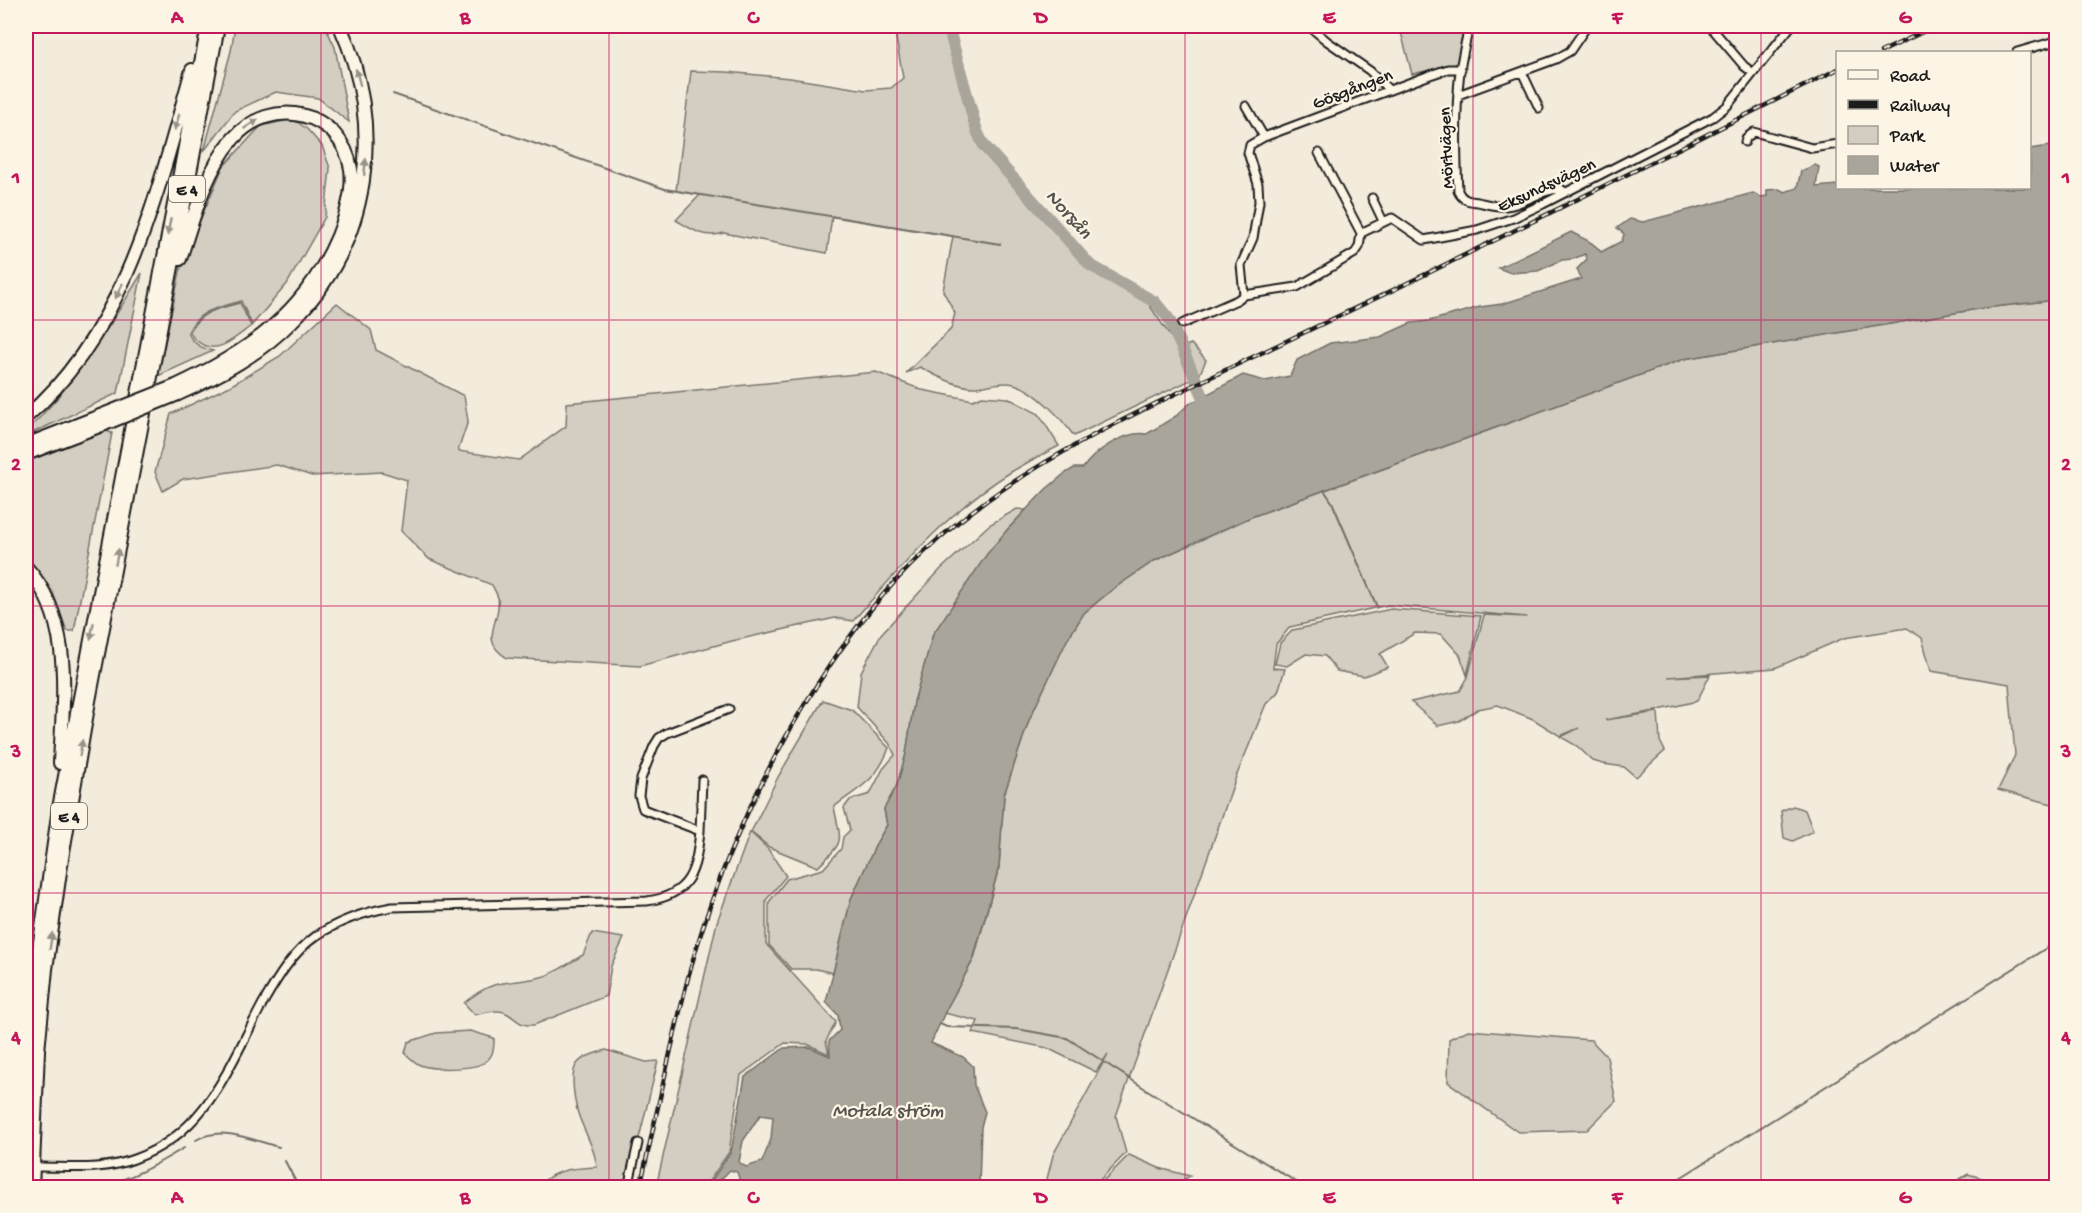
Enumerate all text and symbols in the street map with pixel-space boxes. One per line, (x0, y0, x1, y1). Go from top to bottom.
text: A (170, 8, 185, 31)
text: B (459, 8, 471, 31)
text: C (747, 8, 761, 31)
text: D (1032, 8, 1048, 31)
text: E (1323, 8, 1337, 31)
text: F (1611, 8, 1624, 31)
text: G (1899, 8, 1913, 31)
legend (1836, 51, 2031, 189)
street label: Gösgången (1310, 65, 1396, 115)
text: Road (1890, 67, 1931, 88)
one-way arrow (353, 68, 362, 86)
text: Railway (1890, 97, 1950, 118)
street label: Mörtvägen (1436, 106, 1459, 189)
one-way arrow (172, 113, 181, 131)
one-way arrow (243, 118, 259, 130)
text: Park (1889, 127, 1926, 148)
street label: Eksundsvägen (1495, 154, 1600, 218)
one-way arrow (360, 157, 370, 176)
text: Water (1890, 157, 1940, 178)
text: 1 (11, 168, 20, 191)
text: 1 (2061, 168, 2070, 191)
road number: E 4 (169, 176, 205, 202)
water label: Norsån (1039, 186, 1096, 245)
one-way arrow (164, 218, 173, 237)
one-way arrow (114, 283, 123, 300)
text: 2 (11, 455, 21, 478)
text: 2 (2061, 455, 2071, 478)
one-way arrow (113, 547, 122, 566)
one-way arrow (87, 622, 96, 641)
one-way arrow (77, 739, 86, 758)
text: 3 (10, 742, 21, 765)
text: 3 (2060, 742, 2071, 765)
road number: E 4 (51, 803, 87, 829)
one-way arrow (46, 931, 55, 950)
text: 4 (10, 1028, 21, 1051)
text: 4 (2060, 1028, 2071, 1051)
water label: Motala ström (833, 1101, 944, 1124)
text: A (170, 1188, 185, 1211)
text: B (459, 1188, 471, 1211)
text: C (747, 1188, 761, 1211)
text: D (1032, 1188, 1048, 1211)
text: E (1323, 1188, 1337, 1211)
text: F (1611, 1188, 1624, 1211)
text: G (1899, 1188, 1913, 1211)

